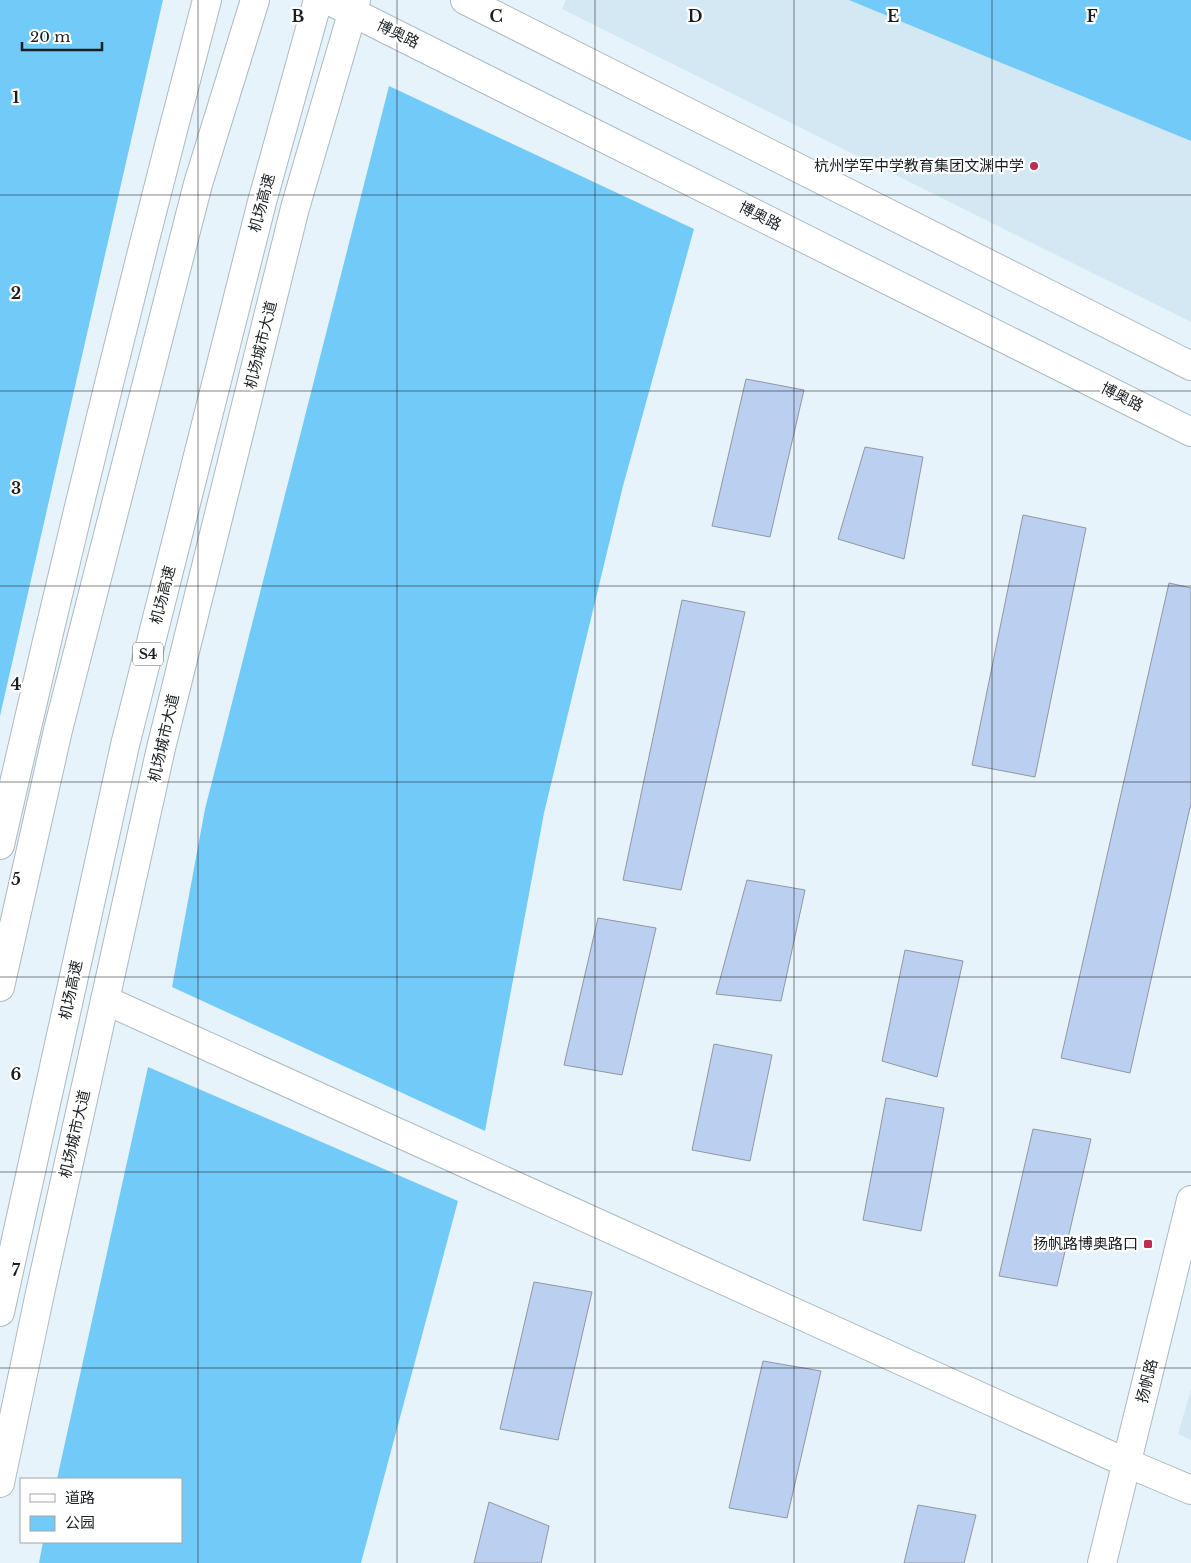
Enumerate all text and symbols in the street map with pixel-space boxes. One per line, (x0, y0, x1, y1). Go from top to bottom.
text: B (292, 6, 305, 26)
text: C (489, 6, 503, 26)
text: D (688, 6, 702, 26)
text: E (887, 6, 899, 26)
text: F (1086, 6, 1098, 26)
street label: 博奥路 (374, 15, 423, 52)
scale bar (22, 20, 102, 52)
text: 20 m (30, 27, 70, 46)
text: 1 (13, 87, 20, 107)
place label: 杭州学军中学教育集团文渊中学 (814, 156, 1024, 175)
marker: 杭州学军中学教育集团文渊中学 (1028, 160, 1040, 172)
street label: 机场高速 (245, 171, 278, 234)
street label: 博奥路 (736, 197, 785, 234)
text: 2 (11, 283, 21, 303)
street label: 机场城市大道 (240, 299, 281, 391)
street label: 博奥路 (1098, 378, 1147, 415)
text: 3 (11, 478, 21, 498)
street label: 机场高速 (146, 563, 179, 626)
road number: S4 (133, 642, 163, 666)
text: 4 (11, 674, 21, 694)
street label: 机场城市大道 (144, 692, 183, 784)
text: 5 (11, 869, 21, 889)
street label: 机场高速 (55, 959, 86, 1021)
text: 6 (11, 1064, 22, 1084)
street label: 机场城市大道 (55, 1088, 94, 1180)
place label: 扬帆路博奥路口 (1033, 1234, 1138, 1253)
marker: 扬帆路博奥路口 (1142, 1238, 1154, 1250)
text: 7 (12, 1260, 21, 1280)
street label: 扬帆路 (1132, 1357, 1161, 1405)
legend (20, 1478, 182, 1543)
text: 道路 (65, 1488, 95, 1507)
text: 公园 (65, 1513, 95, 1532)

